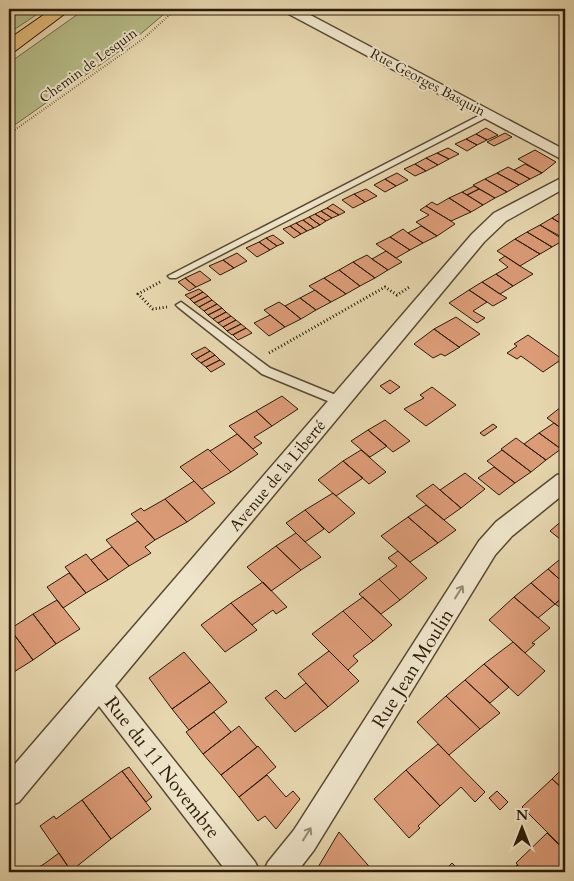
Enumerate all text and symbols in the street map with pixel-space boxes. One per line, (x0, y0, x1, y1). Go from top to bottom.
street label: Chemin de Lesquin (36, 23, 141, 107)
street label: Rue Georges Basquin (367, 44, 489, 121)
street label: Avenue de la Liberté (224, 415, 331, 536)
one-way arrow (454, 586, 464, 600)
street label: Rue Jean Moulin (366, 604, 460, 733)
street label: Rue du 11 Novembre (98, 691, 226, 844)
north arrow (496, 804, 546, 854)
text: N (516, 806, 528, 825)
one-way arrow (303, 827, 313, 841)

